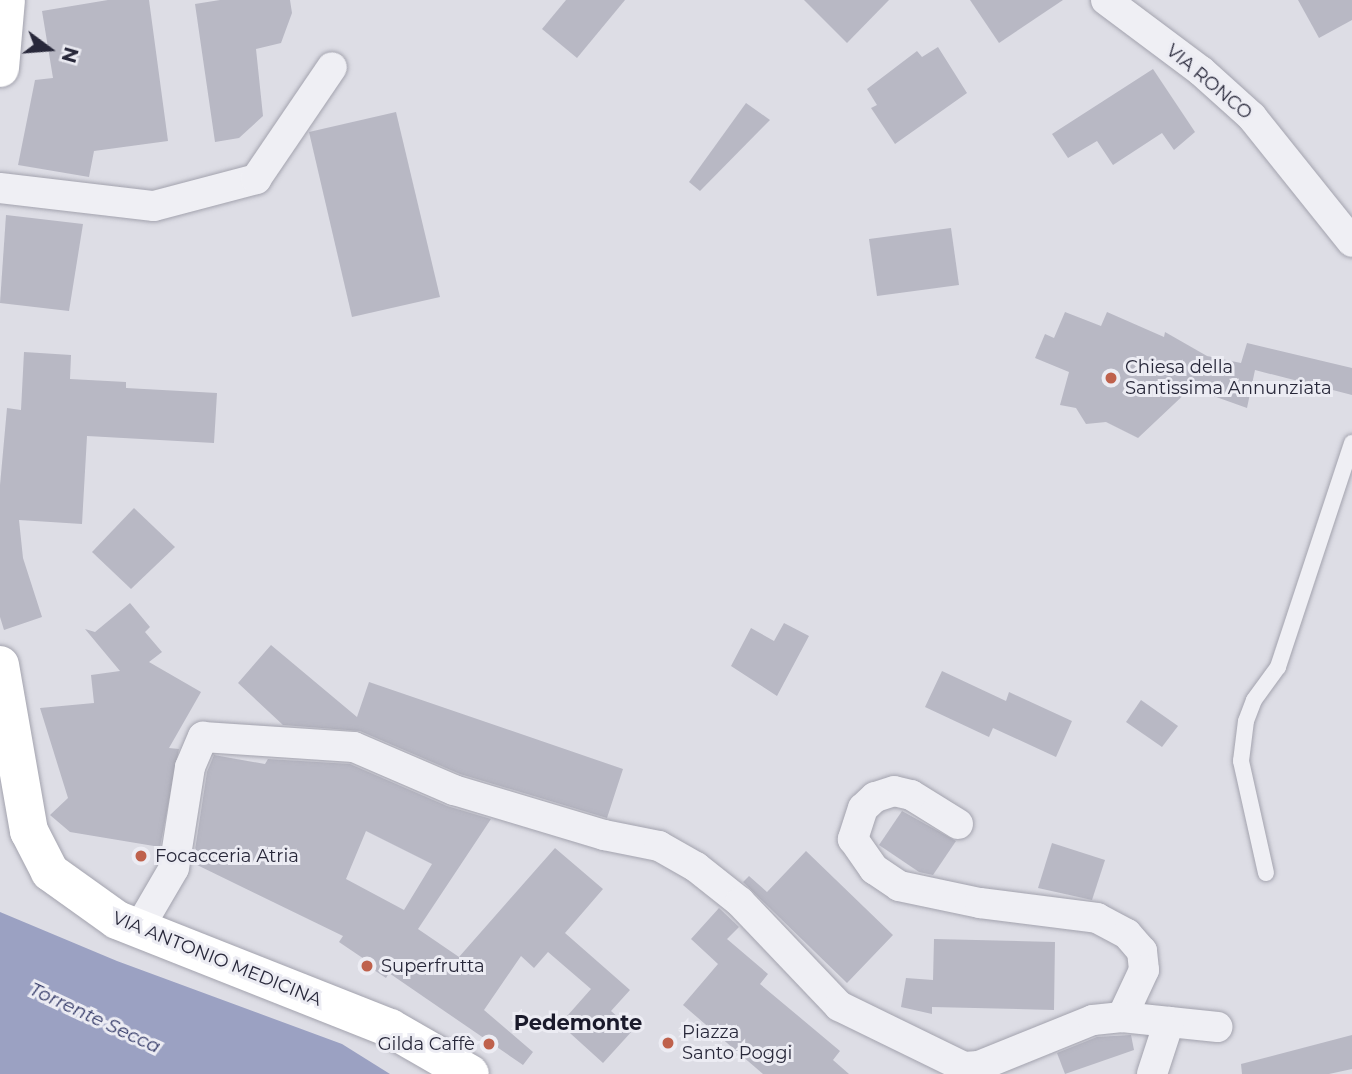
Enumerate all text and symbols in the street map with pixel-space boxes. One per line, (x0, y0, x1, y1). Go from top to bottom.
north arrow (14, 14, 84, 84)
street label: VIA RONCO (1162, 40, 1256, 124)
text: N (56, 44, 83, 65)
place label: Chiesa della Santissima Annunziata (1125, 357, 1332, 400)
marker: Chiesa della Santissima Annunziata (1103, 370, 1119, 386)
place label: Focacceria Atria (155, 845, 299, 867)
marker: Focacceria Atria (133, 848, 149, 864)
street label: VIA ANTONIO MEDICINA (109, 907, 325, 1011)
place label: Superfrutta (381, 955, 485, 977)
marker: Superfrutta (359, 958, 375, 974)
water label: Torrente Secca (26, 978, 164, 1058)
district label: Pedemonte (514, 1010, 642, 1036)
place label: Piazza Santo Poggi (682, 1022, 792, 1064)
place label: Gilda Caffè (378, 1033, 475, 1055)
marker: Piazza Santo Poggi (660, 1035, 676, 1051)
marker: Gilda Caffè (481, 1036, 497, 1052)

